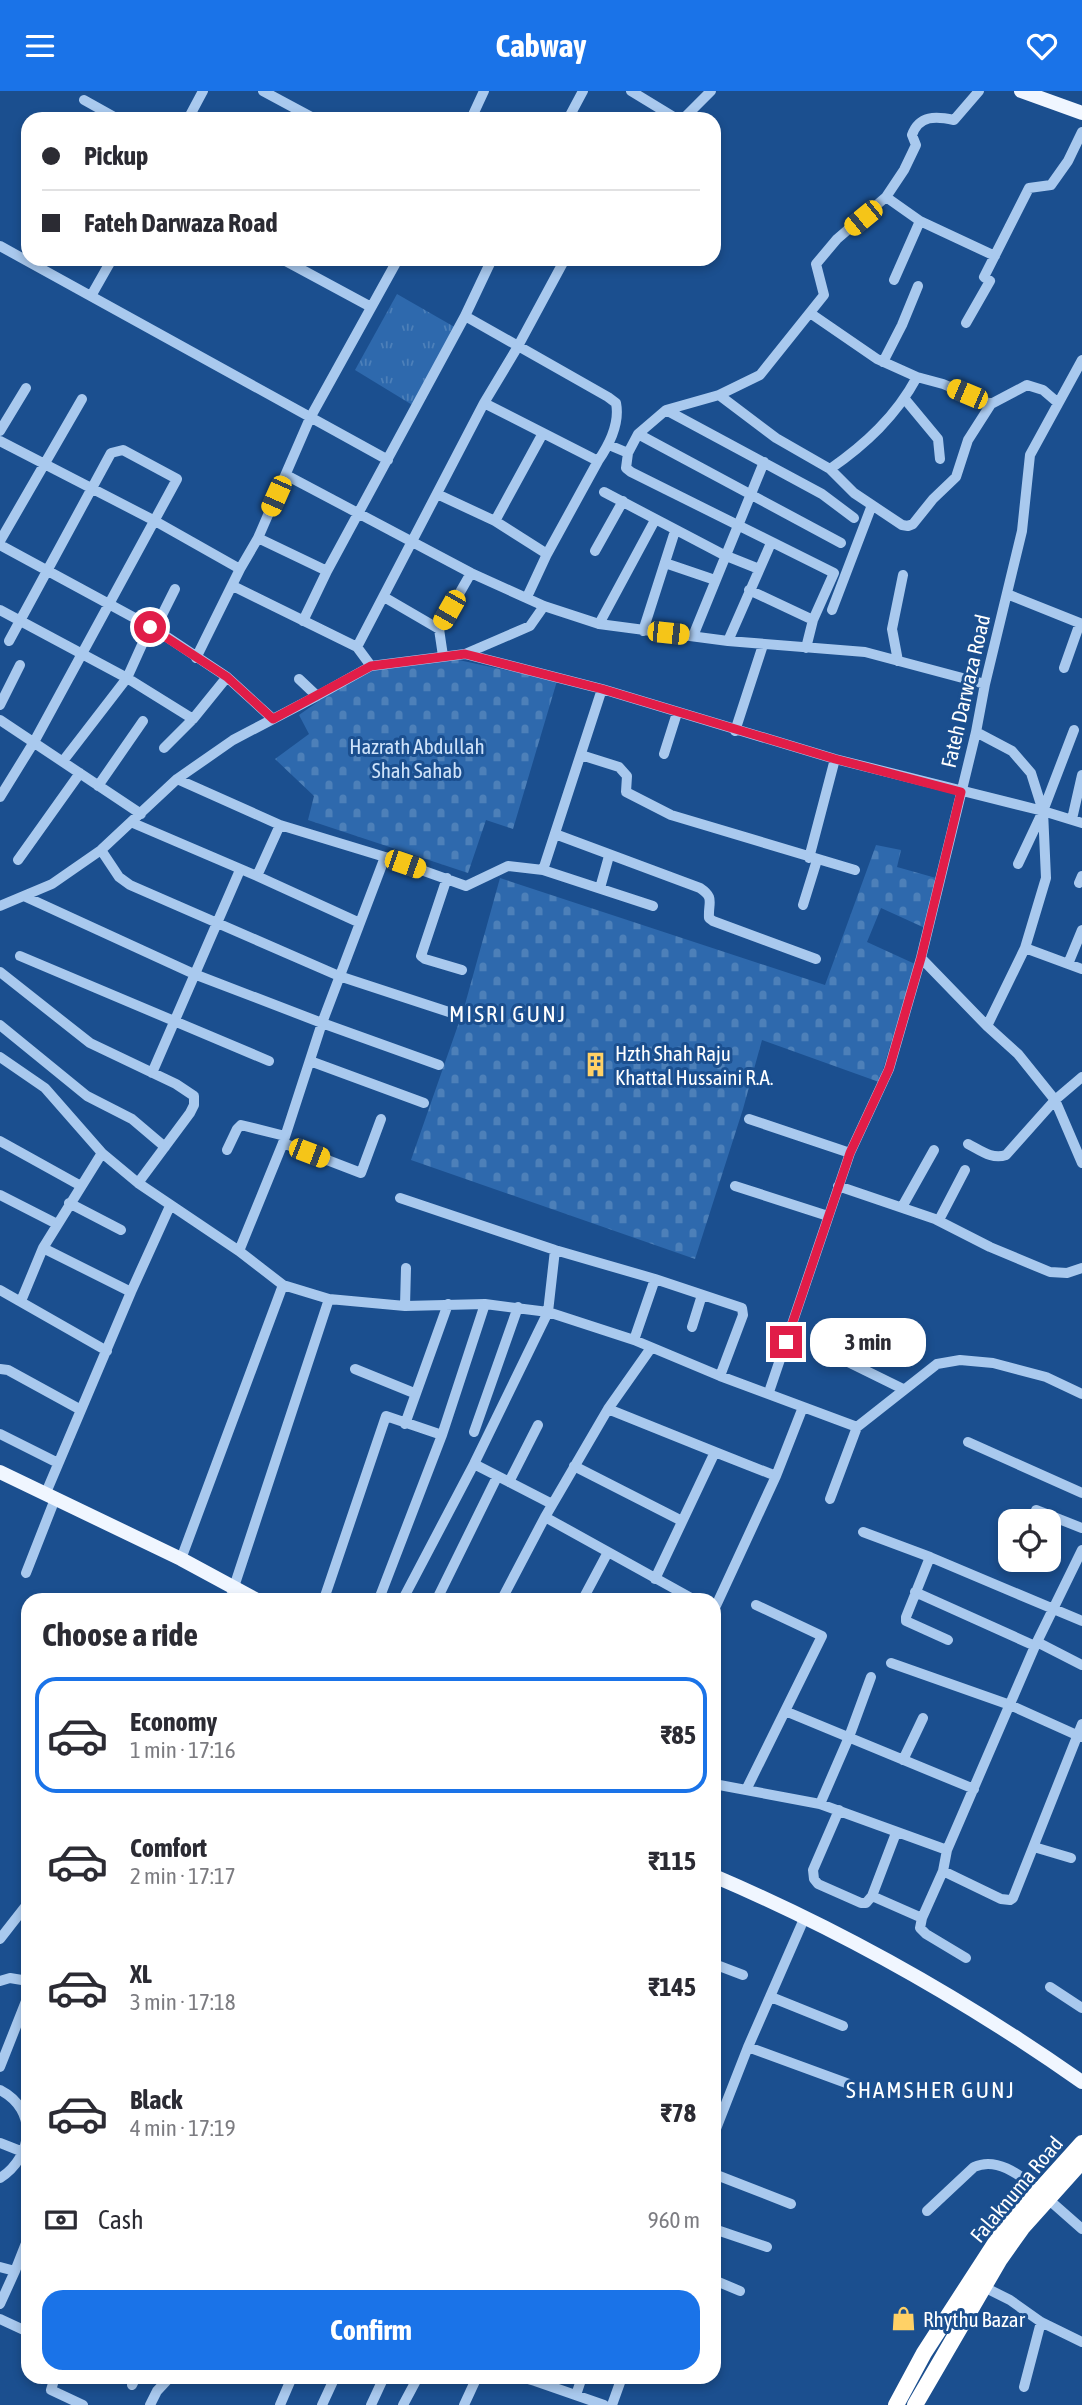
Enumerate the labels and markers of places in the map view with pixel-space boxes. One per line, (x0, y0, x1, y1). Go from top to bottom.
place label: Hzth Shah Raju Khattal Hussaini R.A. (615, 1041, 773, 1089)
building icon: Hzth Shah Raju Khattal Hussaini R.A. (581, 1051, 609, 1079)
shop icon: Rhythu Bazar (889, 2305, 917, 2333)
place label: Rhythu Bazar (923, 2307, 1026, 2331)

